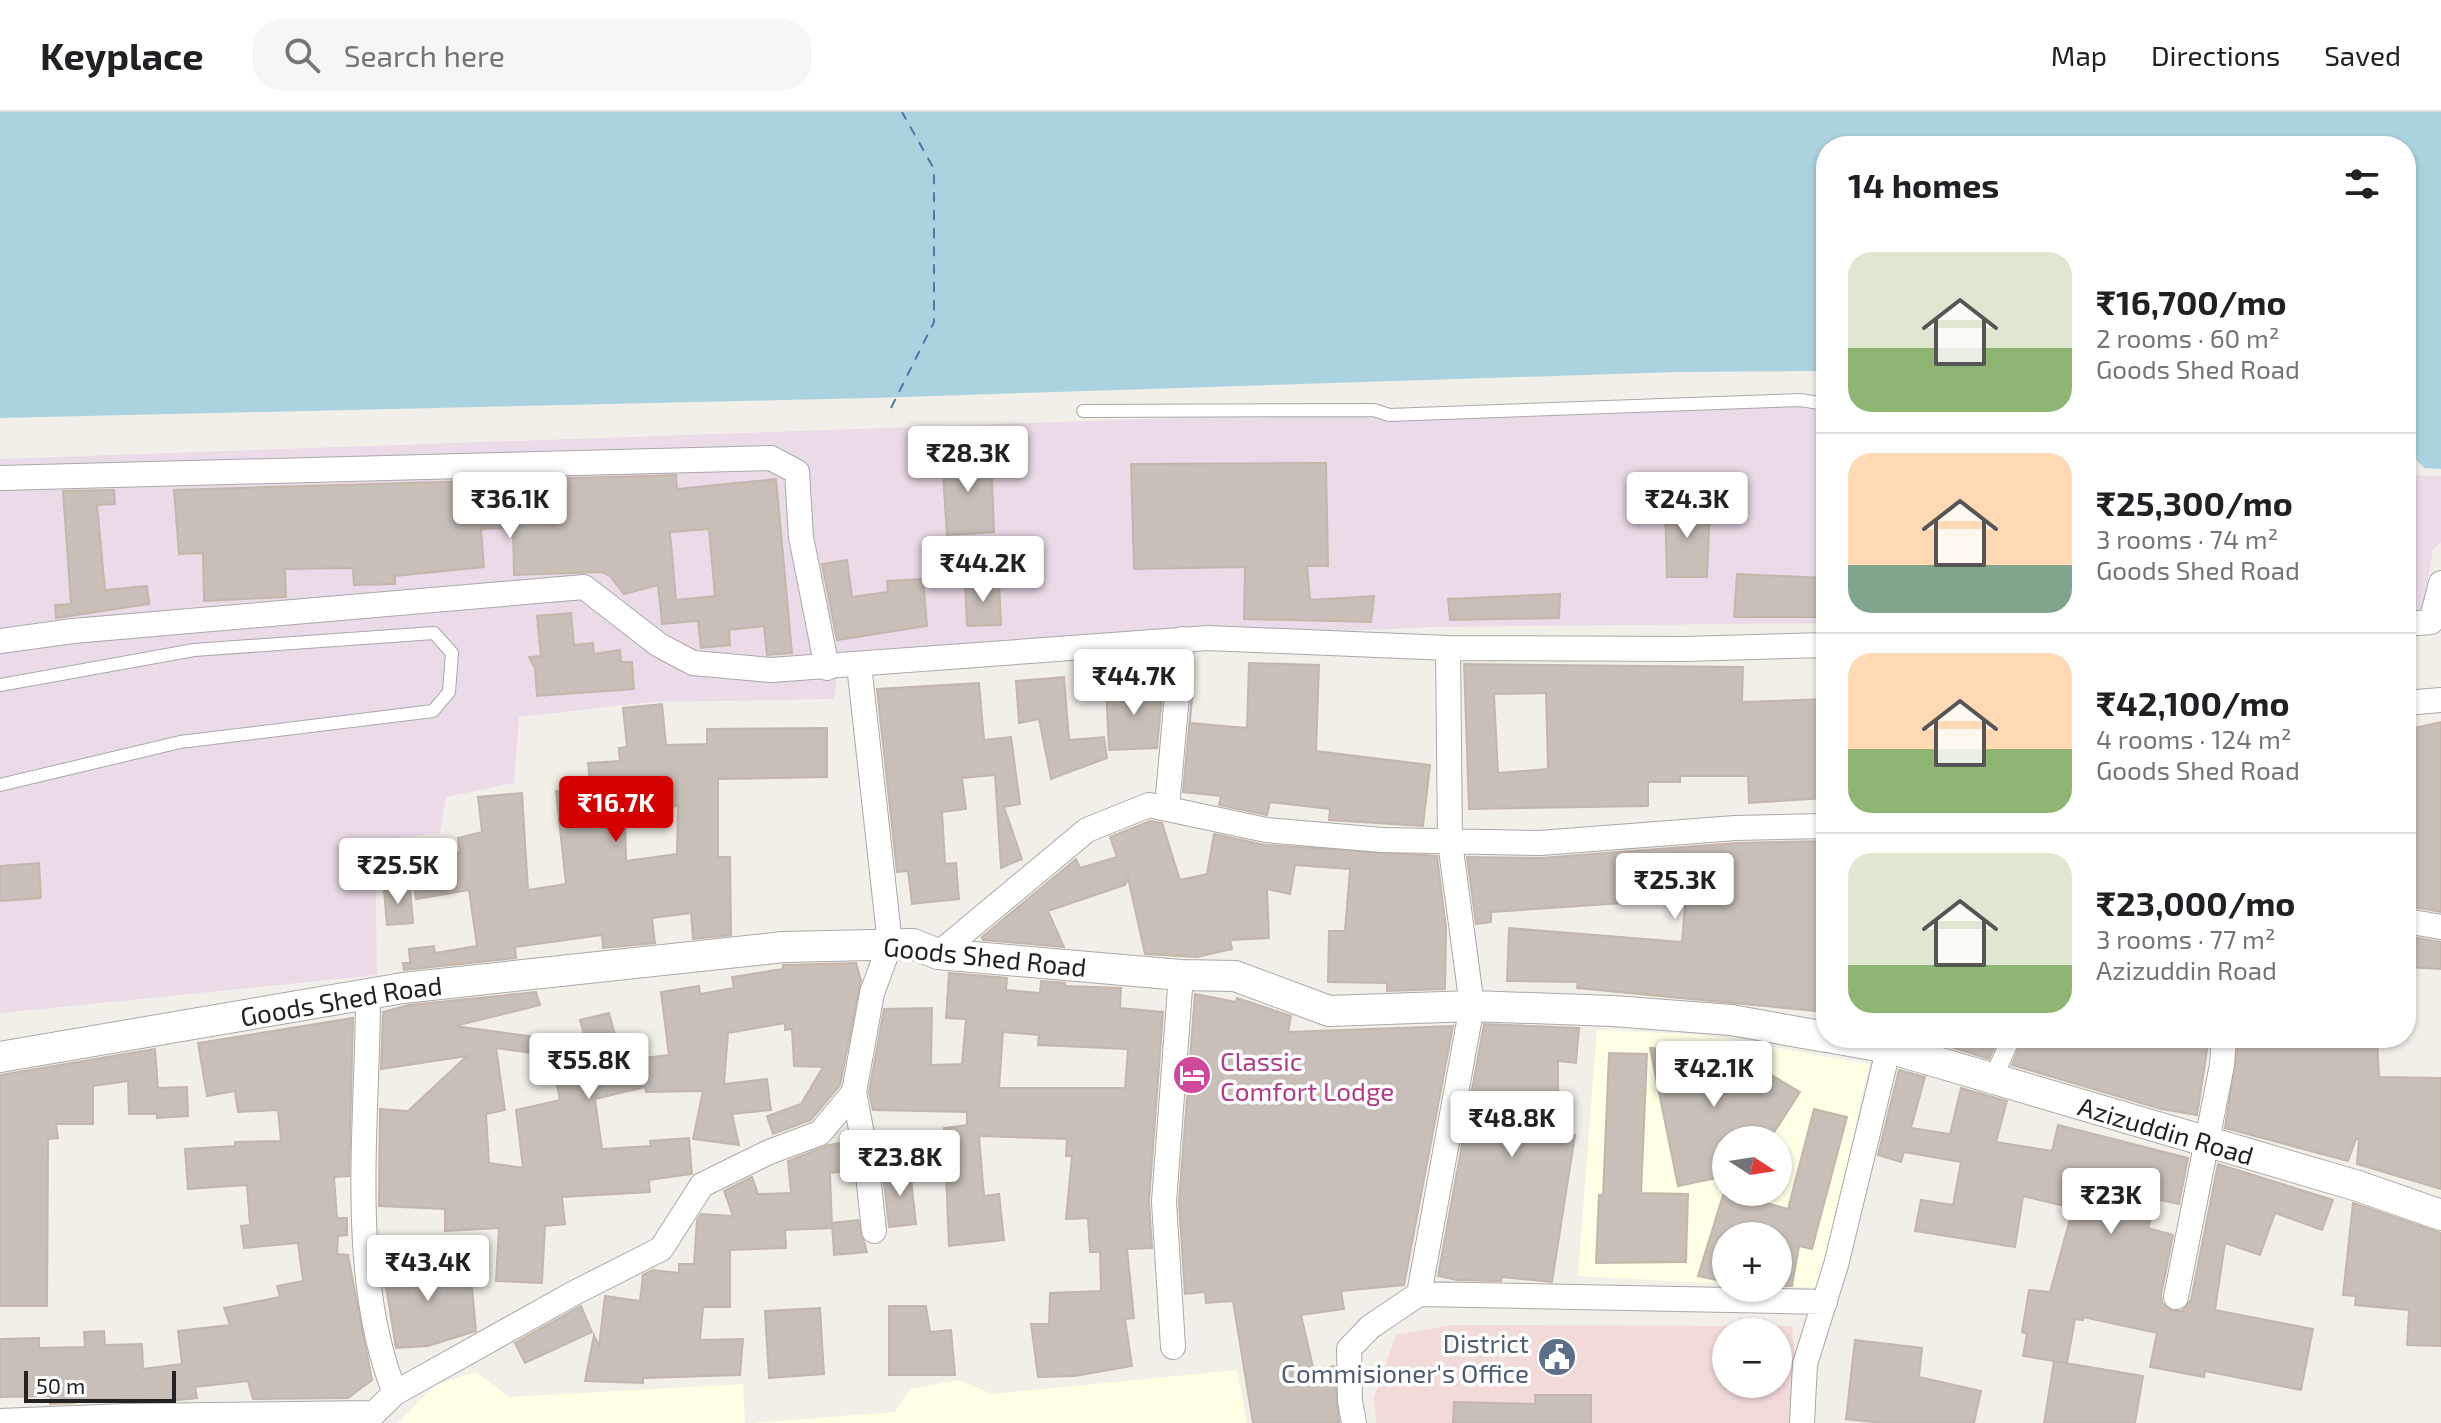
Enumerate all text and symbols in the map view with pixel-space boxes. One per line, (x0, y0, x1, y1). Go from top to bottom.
search box (252, 19, 812, 91)
text: Keyplace (40, 32, 204, 78)
icon: search (280, 33, 324, 77)
text: Search here (344, 37, 505, 73)
text: Map (2051, 38, 2107, 72)
text: Directions (2151, 38, 2280, 72)
text: Saved (2324, 38, 2401, 72)
icon: filters (2340, 162, 2384, 206)
text: 14 homes (1848, 164, 1999, 205)
text: ₹16,700/mo (2096, 281, 2287, 322)
icon: home (1912, 284, 2008, 380)
text: 2 rooms · 60 m² (2096, 322, 2280, 353)
text: Goods Shed Road (2096, 353, 2300, 384)
pin: ₹28.3K (903, 426, 1033, 494)
text: ₹28.3K (926, 436, 1010, 467)
pin: ₹36.1K (445, 472, 575, 540)
pin: ₹24.3K (1622, 472, 1752, 540)
text: ₹36.1K (471, 482, 549, 513)
text: ₹24.3K (1645, 482, 1729, 513)
text: ₹25,300/mo (2096, 482, 2293, 523)
icon: home (1912, 485, 2008, 581)
text: 3 rooms · 74 m² (2096, 523, 2278, 554)
pin: ₹44.2K (918, 536, 1048, 604)
text: ₹44.2K (940, 546, 1026, 577)
text: Goods Shed Road (2096, 554, 2300, 585)
pin: ₹44.7K (1069, 649, 1199, 717)
text: ₹44.7K (1092, 659, 1176, 690)
text: ₹42,100/mo (2096, 682, 2290, 723)
icon: home (1912, 685, 2008, 781)
text: 4 rooms · 124 m² (2096, 723, 2291, 754)
text: Goods Shed Road (2096, 754, 2300, 785)
pin: ₹16.7K (551, 776, 681, 844)
text: ₹16.7K (577, 786, 655, 817)
pin: ₹25.5K (333, 838, 463, 906)
text: ₹25.5K (357, 848, 439, 879)
pin: ₹25.3K (1610, 853, 1740, 921)
text: ₹25.3K (1634, 863, 1716, 894)
text: ₹23,000/mo (2096, 882, 2295, 923)
icon: home (1912, 885, 2008, 981)
text: 3 rooms · 77 m² (2096, 923, 2276, 954)
street label: Goods Shed Road (882, 930, 1088, 982)
text: Azizuddin Road (2096, 954, 2277, 985)
street label: Goods Shed Road (238, 968, 444, 1031)
pin: ₹55.8K (524, 1033, 654, 1101)
pin: ₹42.1K (1649, 1041, 1779, 1109)
text: ₹55.8K (547, 1043, 631, 1074)
place label: Classic Comfort Lodge (1220, 1045, 1394, 1106)
text: ₹42.1K (1674, 1051, 1754, 1082)
hotel icon: Classic Comfort Lodge (1171, 1054, 1213, 1096)
street label: Azizuddin Road (2075, 1089, 2258, 1170)
pin: ₹48.8K (1447, 1091, 1577, 1159)
text: ₹48.8K (1468, 1101, 1556, 1132)
north arrow (1712, 1126, 1792, 1206)
map controls (1712, 1126, 1792, 1398)
pin: ₹23.8K (835, 1130, 965, 1198)
text: ₹23.8K (858, 1140, 942, 1171)
pin: ₹23K (2064, 1168, 2158, 1236)
text: ₹23K (2080, 1178, 2142, 1209)
button: + (1712, 1222, 1792, 1302)
pin: ₹43.4K (363, 1235, 493, 1303)
text: ₹43.4K (385, 1245, 471, 1276)
button: − (1712, 1318, 1792, 1398)
place label: District Commisioner's Office (1281, 1327, 1529, 1388)
public building icon: District Commisioner's Office (1536, 1336, 1578, 1378)
scale bar (24, 1367, 176, 1403)
text: 50 m (36, 1372, 85, 1398)

